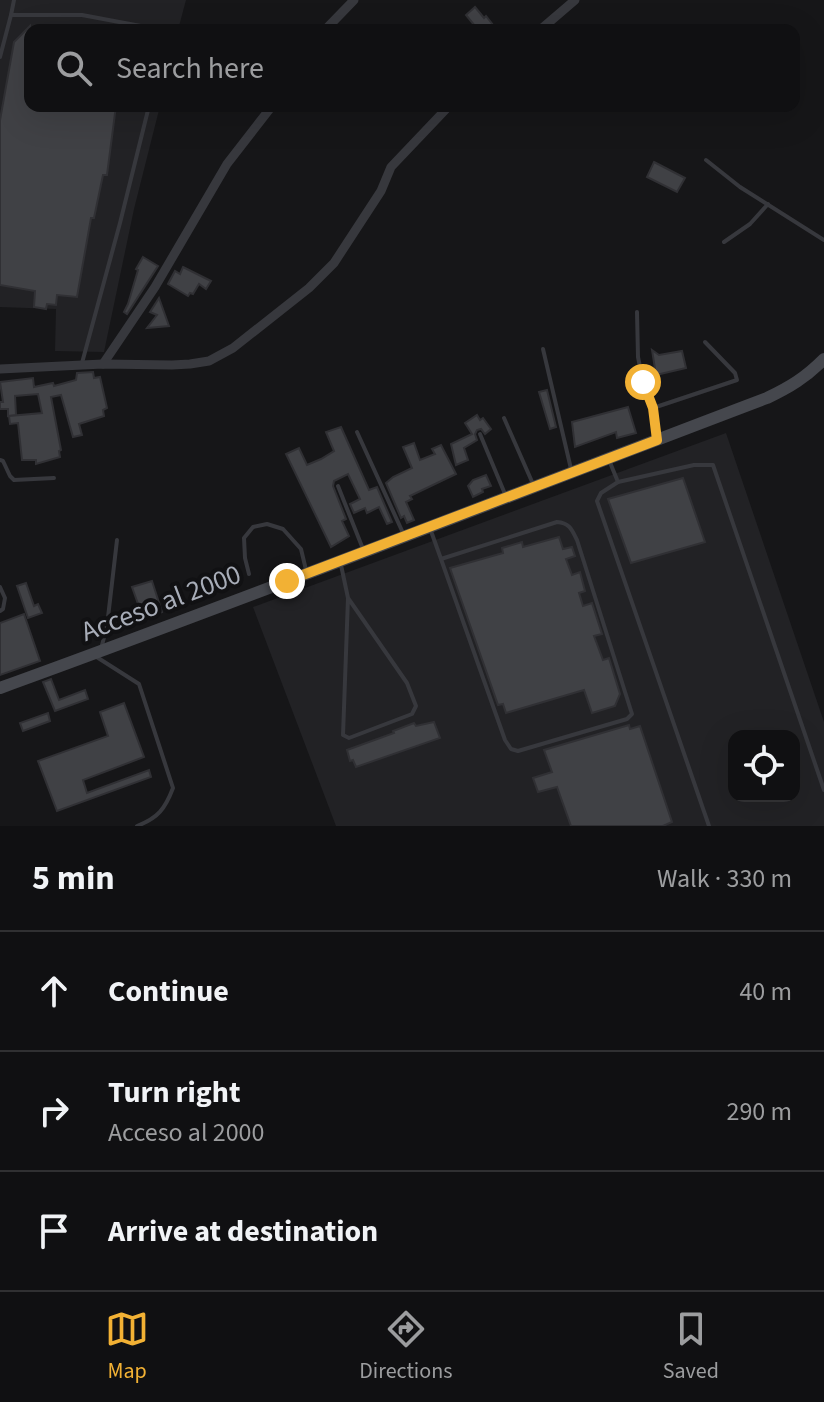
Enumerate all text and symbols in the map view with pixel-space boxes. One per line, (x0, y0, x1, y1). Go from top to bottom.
search box (24, 24, 800, 112)
icon: search (52, 46, 96, 90)
text: Search here (116, 47, 264, 90)
route start (625, 364, 661, 400)
street label: Acceso al 2000 (75, 554, 247, 652)
route end (269, 563, 305, 599)
map controls (728, 730, 800, 802)
button: locate (728, 730, 800, 802)
text: 5 min (32, 854, 115, 903)
text: Walk · 330 m (657, 860, 792, 897)
icon: ahead (32, 969, 76, 1013)
text: Continue (108, 970, 229, 1013)
text: 40 m (739, 973, 792, 1010)
text: Turn right (108, 1071, 240, 1114)
icon: right (32, 1089, 76, 1133)
text: 290 m (726, 1093, 792, 1130)
text: Acceso al 2000 (108, 1114, 264, 1151)
icon: arrive (32, 1209, 76, 1253)
text: Arrive at destination (108, 1210, 378, 1253)
tab: Map (105, 1307, 149, 1387)
tab: Directions (359, 1307, 452, 1387)
tab: Saved (663, 1307, 719, 1387)

